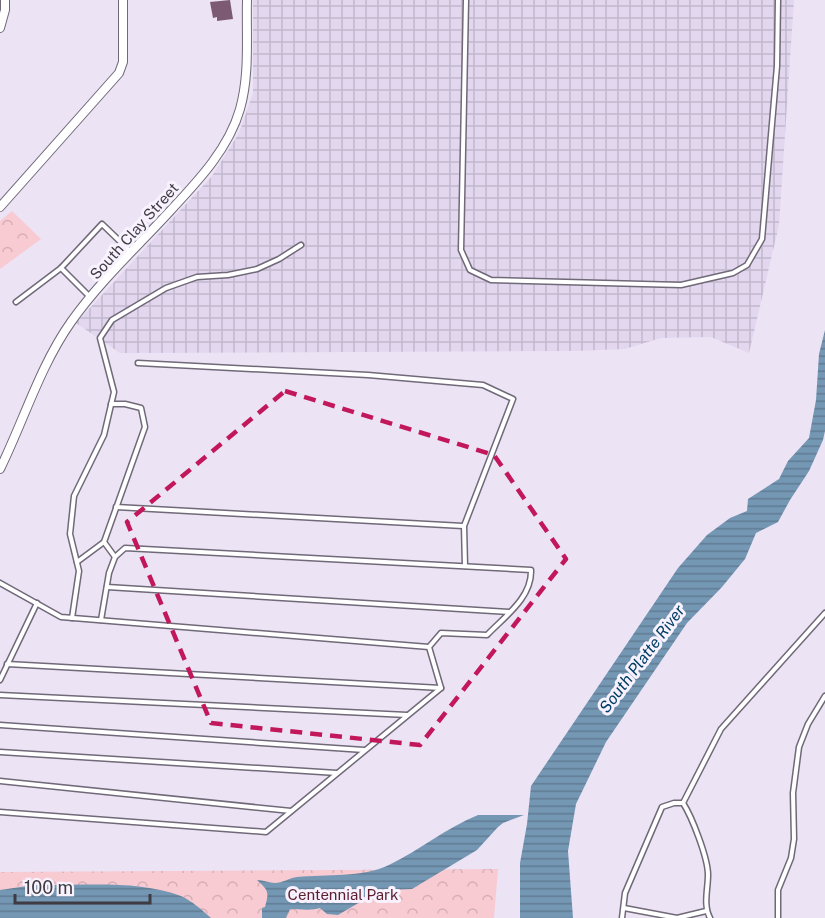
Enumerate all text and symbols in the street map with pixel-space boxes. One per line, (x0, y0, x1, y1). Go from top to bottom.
street label: South Clay Street (86, 179, 182, 283)
water label: South Platte River (595, 601, 689, 717)
scale bar (15, 867, 150, 905)
text: 100 m (24, 877, 73, 898)
park label: Centennial Park (288, 886, 398, 903)

